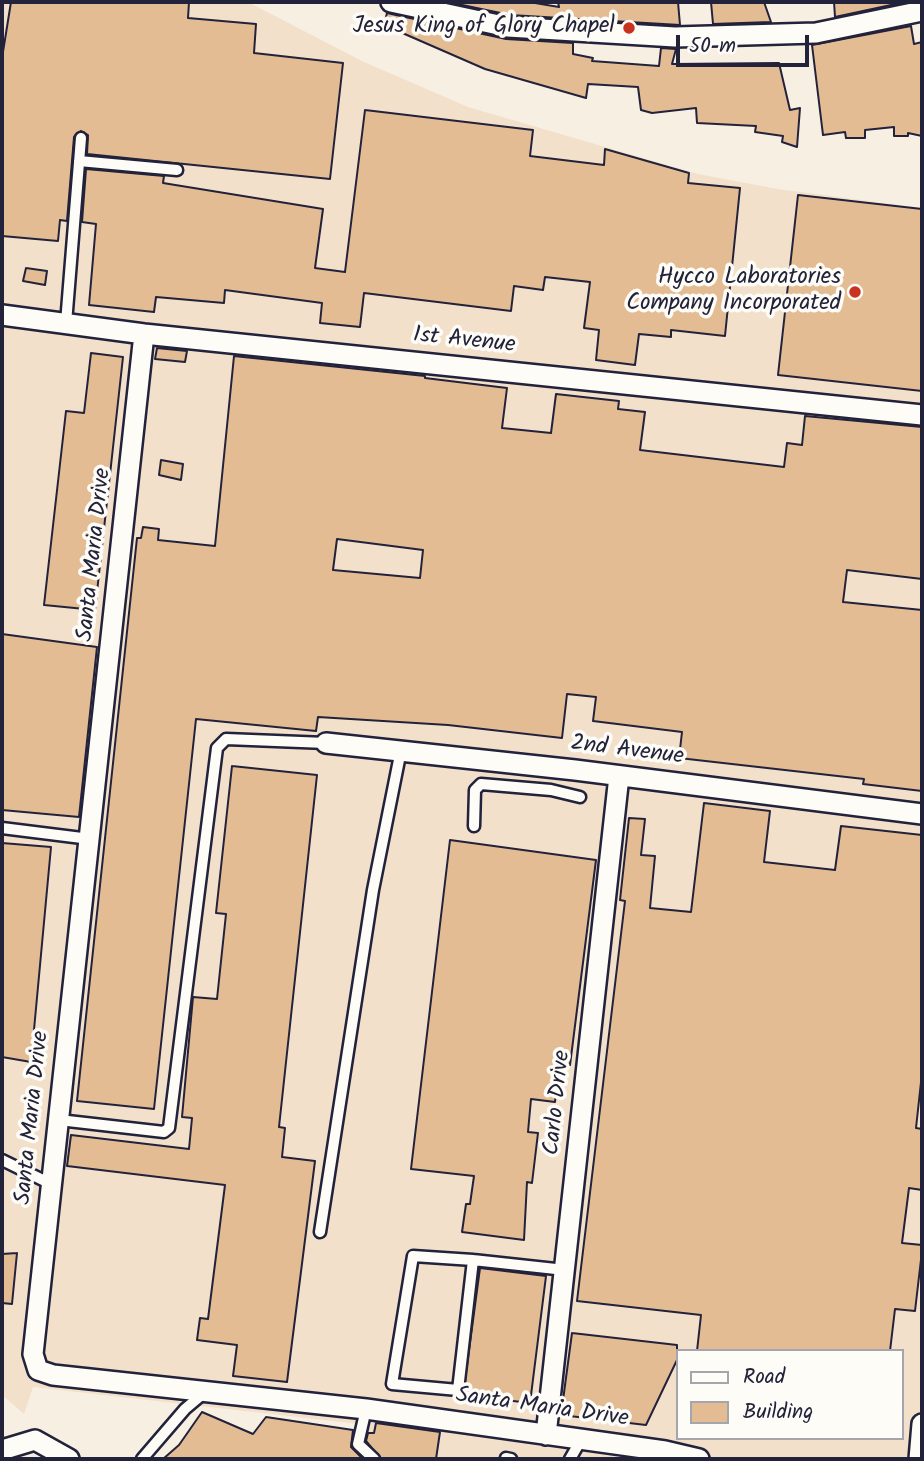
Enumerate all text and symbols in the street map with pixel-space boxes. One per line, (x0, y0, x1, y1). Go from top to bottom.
place label: Jesus King of Glory Chapel (353, 14, 615, 42)
marker: Jesus King of Glory Chapel (621, 20, 637, 36)
scale bar (679, 21, 812, 65)
text: 50 m (689, 30, 736, 63)
place label: Hycco Laboratories Company Incorporated (626, 265, 841, 319)
marker: Hycco Laboratories Company Incorporated (847, 284, 863, 300)
street label: 1st Avenue (411, 323, 517, 361)
street label: Santa Maria Drive (73, 467, 119, 643)
street label: 2nd Avenue (569, 731, 685, 773)
street label: Santa Maria Drive (11, 1030, 57, 1206)
street label: Carlo Drive (540, 1049, 578, 1157)
legend (676, 1349, 903, 1440)
text: Road (743, 1361, 785, 1394)
street label: Santa Maria Drive (454, 1383, 630, 1435)
text: Building (743, 1396, 813, 1429)

